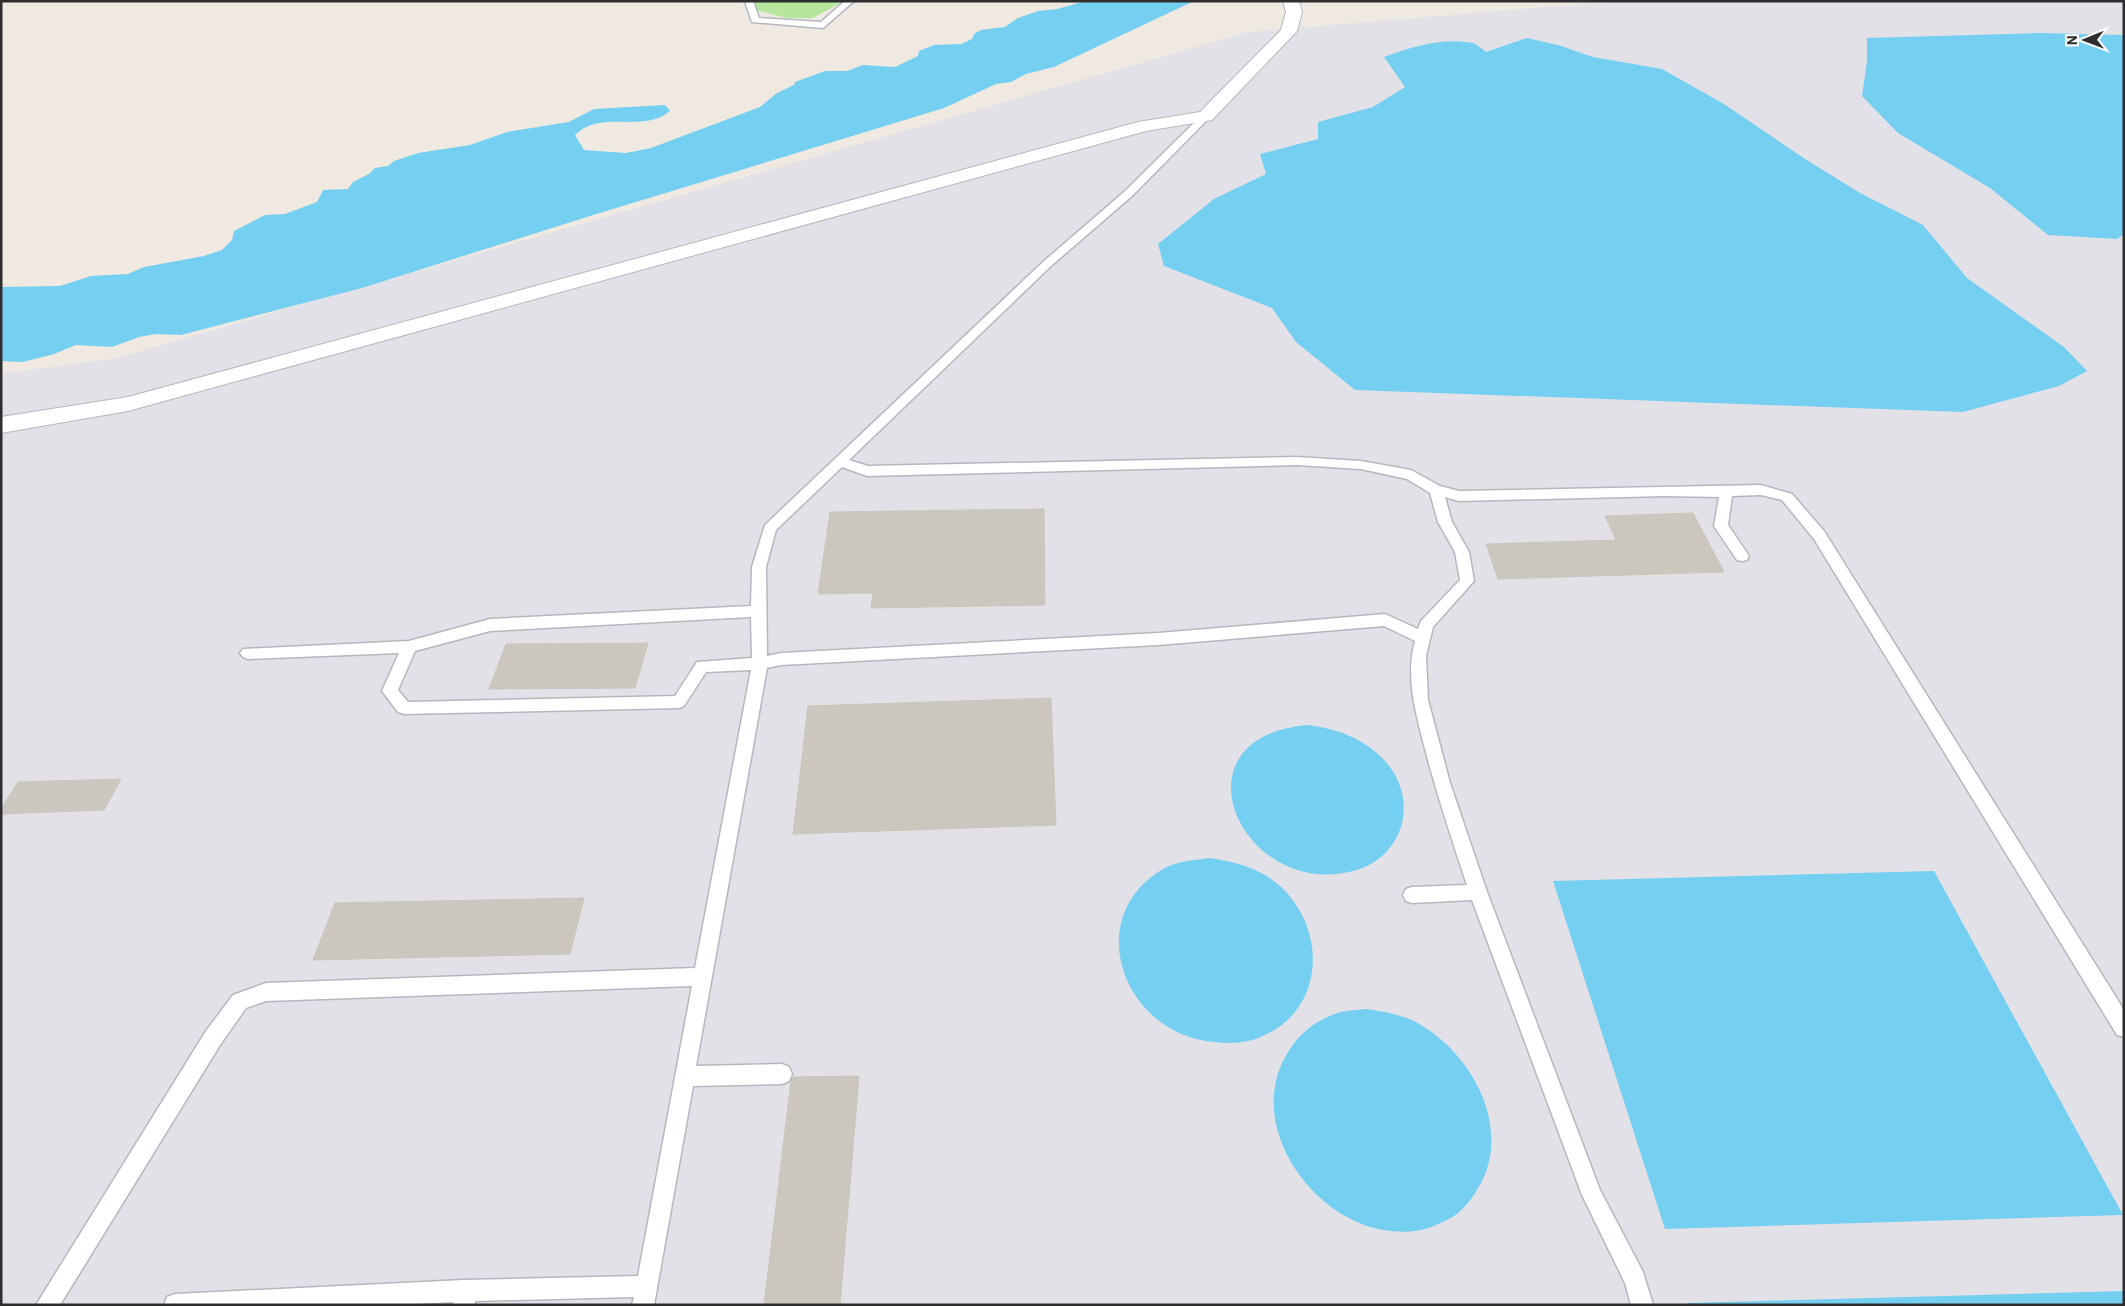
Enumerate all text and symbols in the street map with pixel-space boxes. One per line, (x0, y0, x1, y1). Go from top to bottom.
north arrow (2060, 15, 2110, 65)
text: N (2063, 35, 2081, 45)

